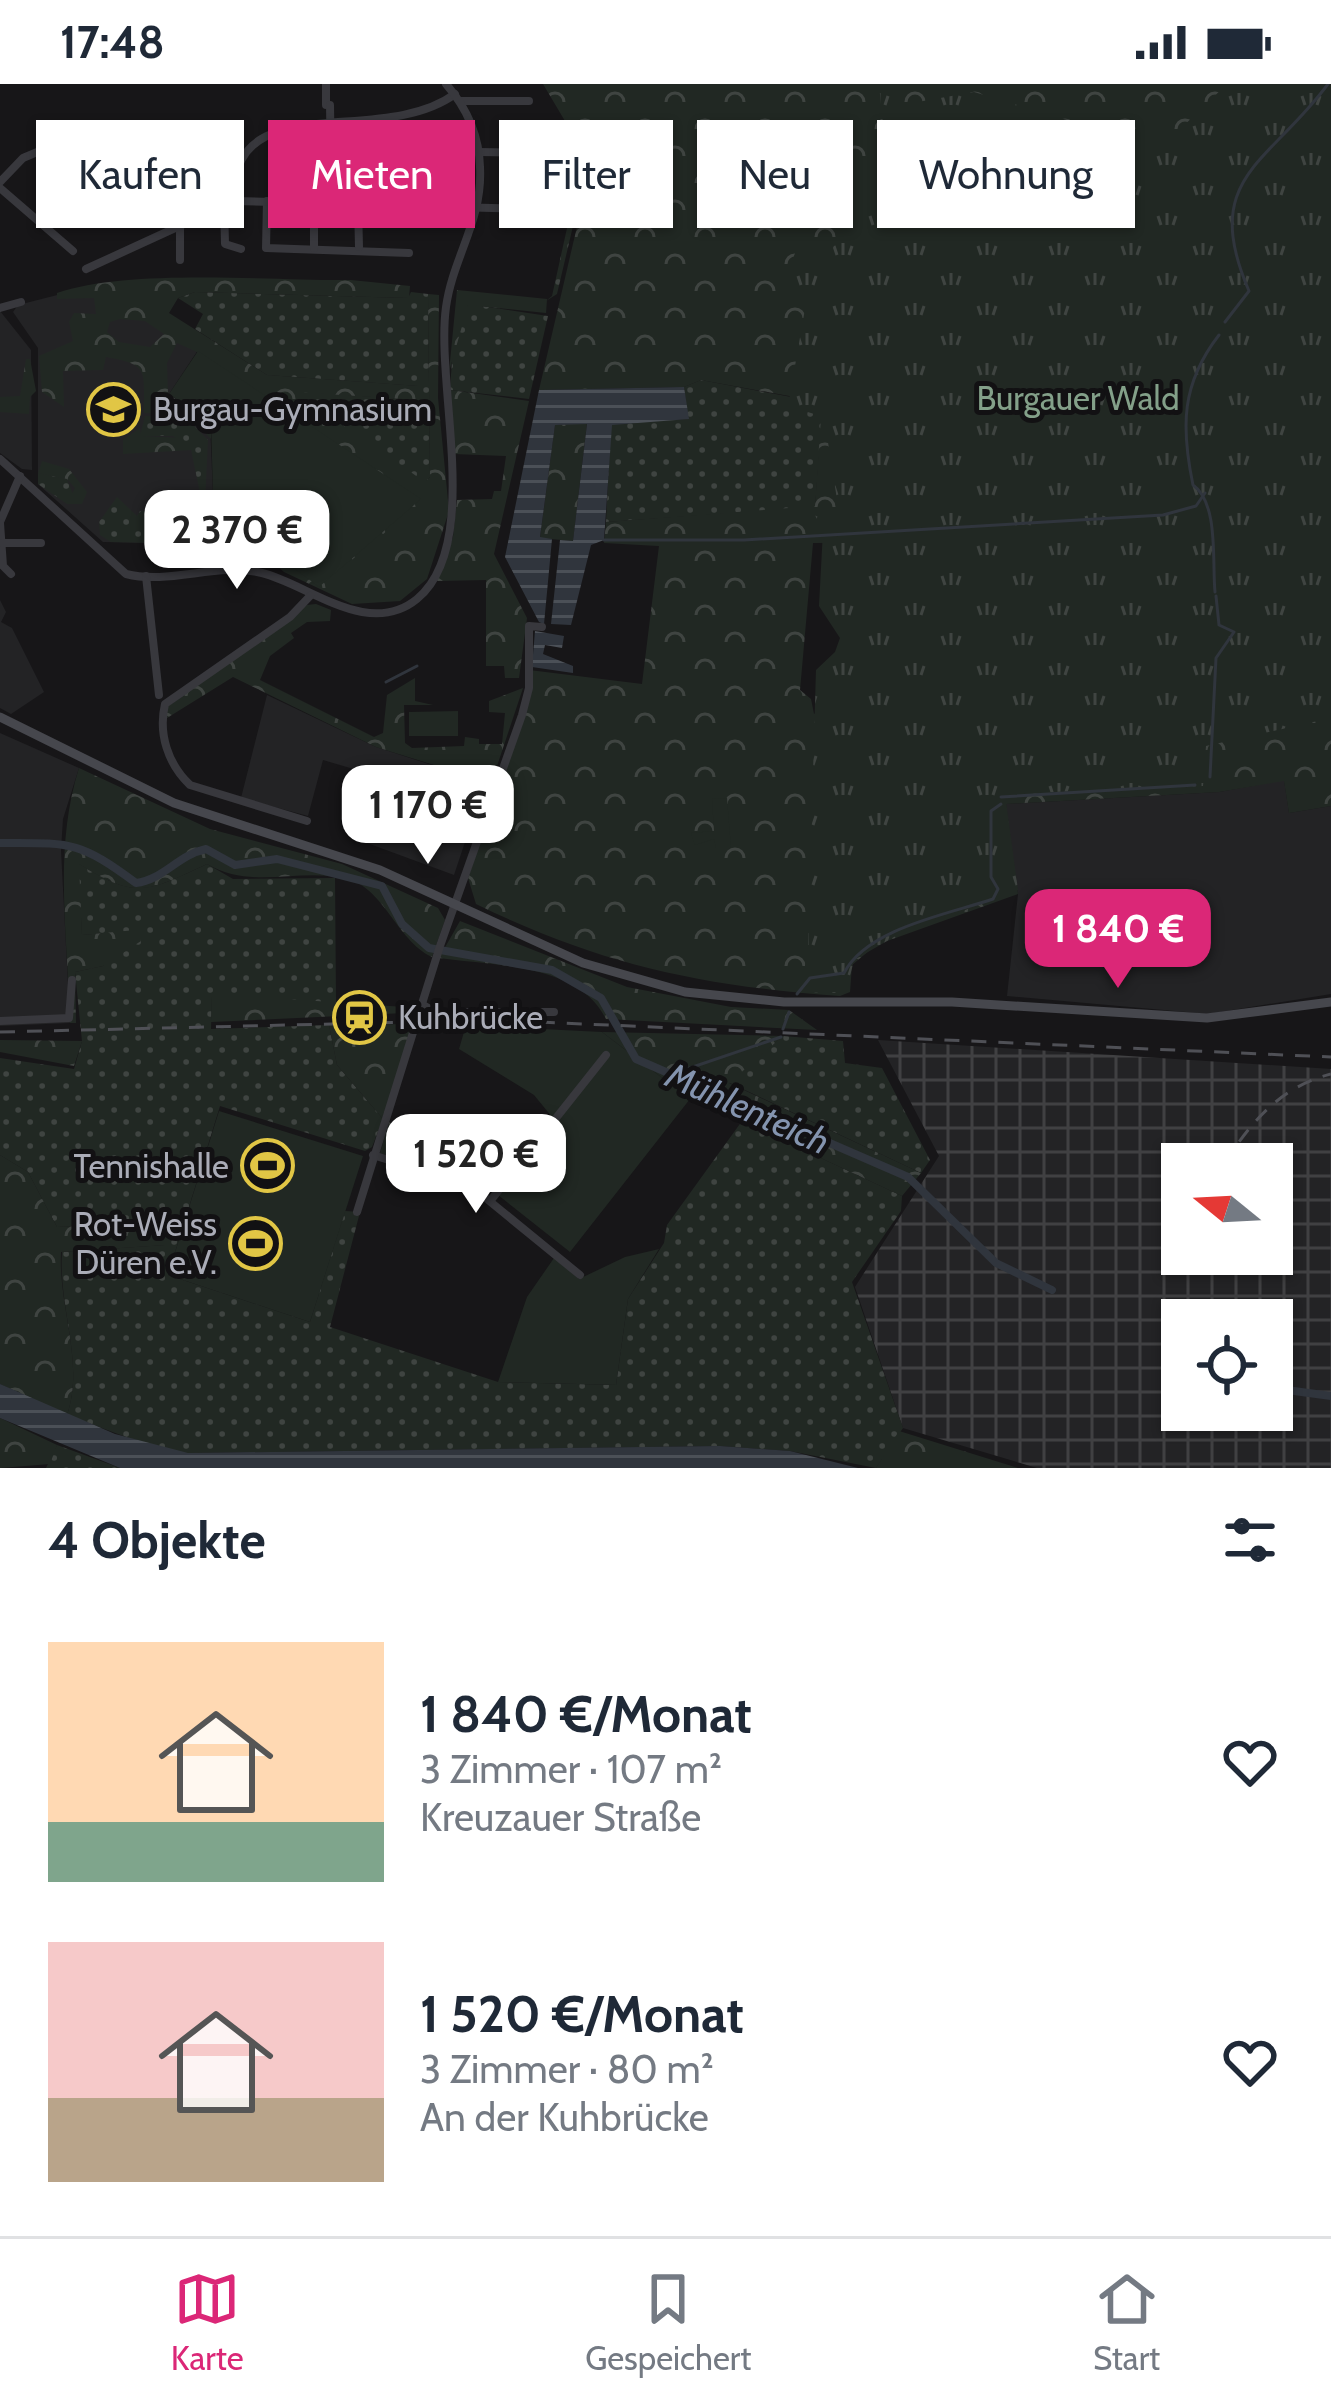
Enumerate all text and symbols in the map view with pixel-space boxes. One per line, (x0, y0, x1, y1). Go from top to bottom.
text: 17:48 (60, 15, 165, 69)
chip: Kaufen (36, 120, 244, 228)
chip: Mieten (268, 120, 475, 228)
chip: Filter (499, 120, 673, 228)
chip: Neu (697, 120, 853, 228)
chip: Wohnung (877, 120, 1135, 228)
park label: Burgauer Wald (976, 378, 1180, 418)
school or university icon: Burgau-Gymnasium (86, 381, 142, 437)
place label: Burgau-Gymnasium (153, 389, 432, 429)
pin: 2 370 € (126, 490, 348, 592)
text: 2 370 € (171, 505, 303, 553)
pin: 1 170 € (317, 765, 539, 867)
text: 1 170 € (369, 780, 487, 828)
pin: 1 840 € (1007, 889, 1229, 991)
text: 1 840 € (1052, 904, 1184, 952)
station icon: Kuhbrücke (331, 989, 387, 1045)
place label: Kuhbrücke (398, 997, 543, 1037)
water label: Mühlenteich (659, 1052, 836, 1163)
pin: 1 520 € (365, 1114, 587, 1216)
text: 1 520 € (413, 1129, 539, 1177)
sports icon: Tennishalle (240, 1138, 296, 1194)
north arrow (1161, 1143, 1293, 1275)
map controls (1161, 1143, 1293, 1431)
place label: Tennishalle (74, 1146, 229, 1186)
place label: Rot-Weiss Düren e.V. (74, 1204, 217, 1282)
sports icon: Rot-Weiss Düren e.V. (228, 1215, 284, 1271)
button: locate (1161, 1299, 1293, 1431)
icon: filters (1217, 1507, 1283, 1573)
text: 4 Objekte (48, 1509, 266, 1571)
text: 1 840 €/Monat (420, 1683, 752, 1745)
icon: home (144, 1690, 288, 1834)
icon: heart (1217, 1729, 1283, 1795)
text: 3 Zimmer · 107 m² (420, 1745, 722, 1793)
text: Kreuzauer Straße (420, 1793, 701, 1841)
text: 1 520 €/Monat (420, 1983, 744, 2045)
icon: home (144, 1990, 288, 2134)
icon: heart (1217, 2029, 1283, 2095)
text: 3 Zimmer · 80 m² (420, 2045, 714, 2093)
text: An der Kuhbrücke (420, 2093, 709, 2141)
tab: Karte (171, 2266, 244, 2378)
tab: Gespeichert (585, 2266, 751, 2378)
tab: Start (1093, 2266, 1160, 2378)

